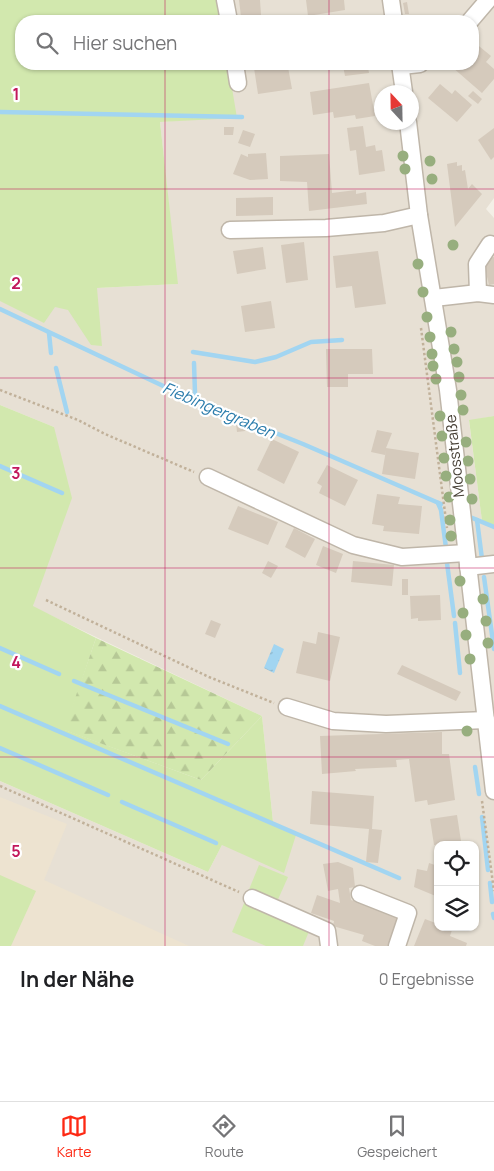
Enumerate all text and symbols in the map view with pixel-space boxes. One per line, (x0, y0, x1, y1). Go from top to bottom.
search box (15, 15, 479, 70)
icon: search (33, 29, 61, 57)
text: Hier suchen (73, 30, 177, 56)
text: 1 (12, 83, 20, 105)
north arrow (374, 85, 419, 130)
text: 2 (11, 272, 21, 294)
water label: Fiebingergraben (159, 376, 279, 444)
street label: Moosstraße (440, 413, 469, 499)
text: 3 (11, 462, 21, 484)
text: 4 (11, 651, 21, 673)
text: 5 (11, 840, 21, 862)
map controls (434, 841, 479, 931)
button: locate (434, 841, 479, 886)
button: layers (434, 886, 479, 931)
text: In der Nähe (20, 965, 134, 993)
text: 0 Ergebnisse (379, 968, 474, 990)
tab: Karte (57, 1112, 91, 1161)
tab: Route (205, 1112, 244, 1161)
tab: Gespeichert (357, 1112, 437, 1161)

